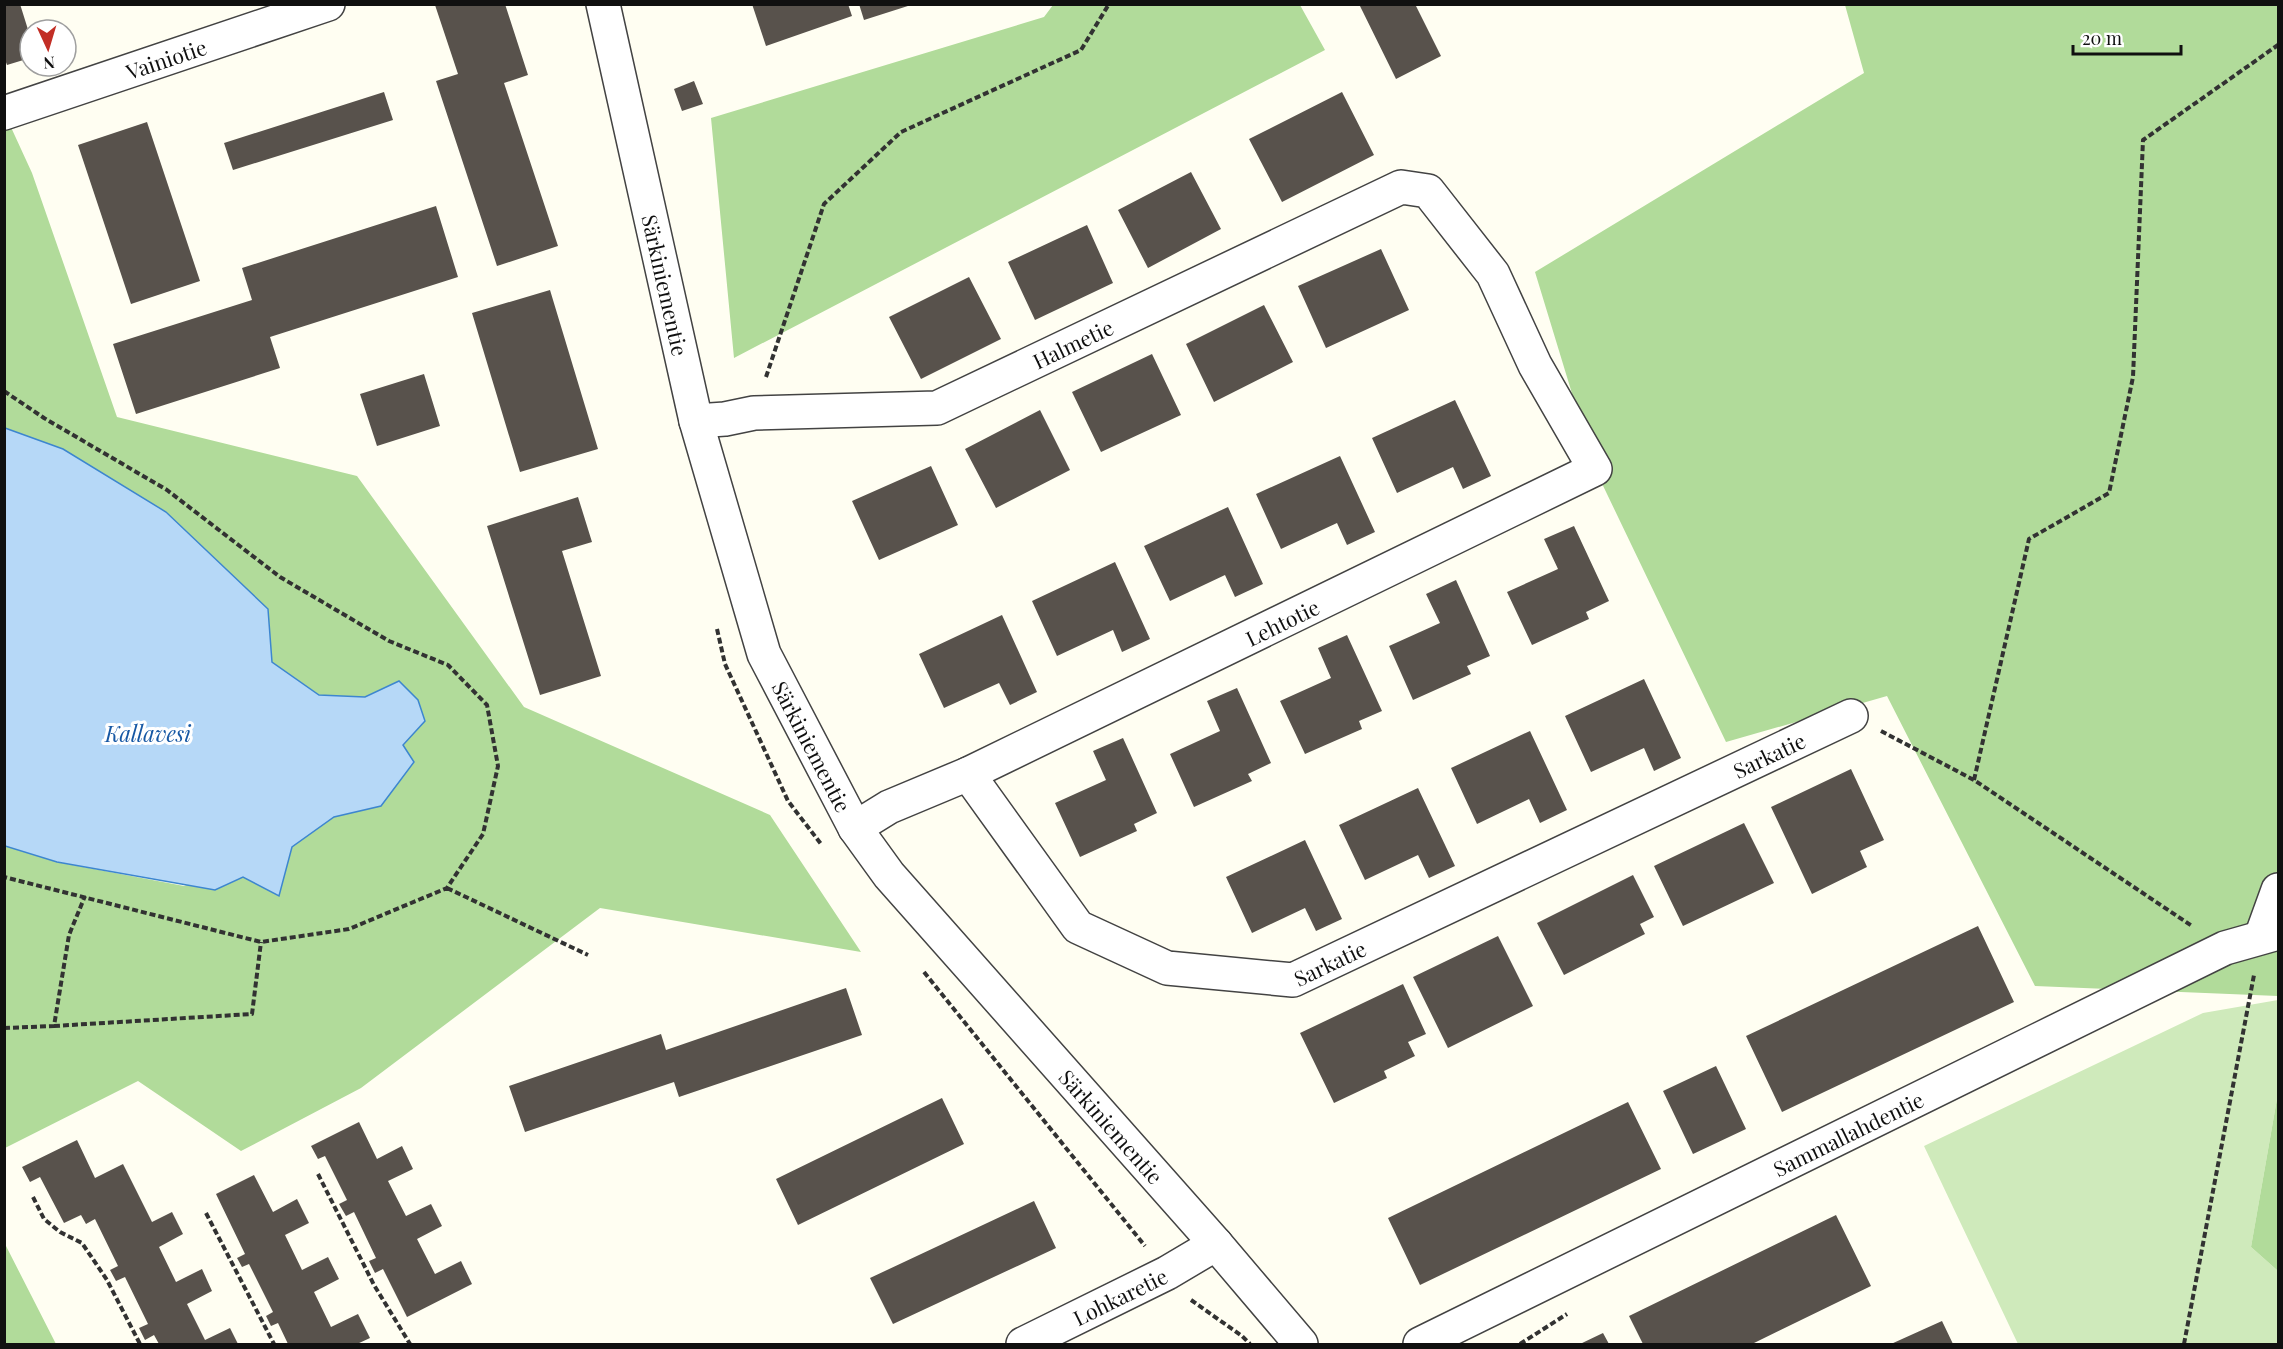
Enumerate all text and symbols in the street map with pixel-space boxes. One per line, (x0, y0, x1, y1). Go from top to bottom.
north arrow (18, 18, 78, 78)
scale bar (2073, 18, 2181, 56)
text: 20 m (2082, 26, 2122, 50)
street label: Vainiotie (121, 32, 210, 85)
text: N (42, 53, 56, 74)
street label: Särkiniementie (636, 212, 695, 358)
street label: Halmetie (1028, 312, 1117, 374)
street label: Lehtotie (1241, 592, 1323, 652)
street label: Särkiniementie (766, 676, 858, 816)
water label: Kallavesi (104, 718, 191, 748)
street label: Sarkatie (1728, 726, 1810, 784)
street label: Sarkatie (1289, 934, 1370, 992)
street label: Särkiniementie (1053, 1063, 1170, 1189)
street label: Sammallahdentie (1768, 1085, 1928, 1182)
street label: Lohkaretie (1068, 1261, 1172, 1331)

